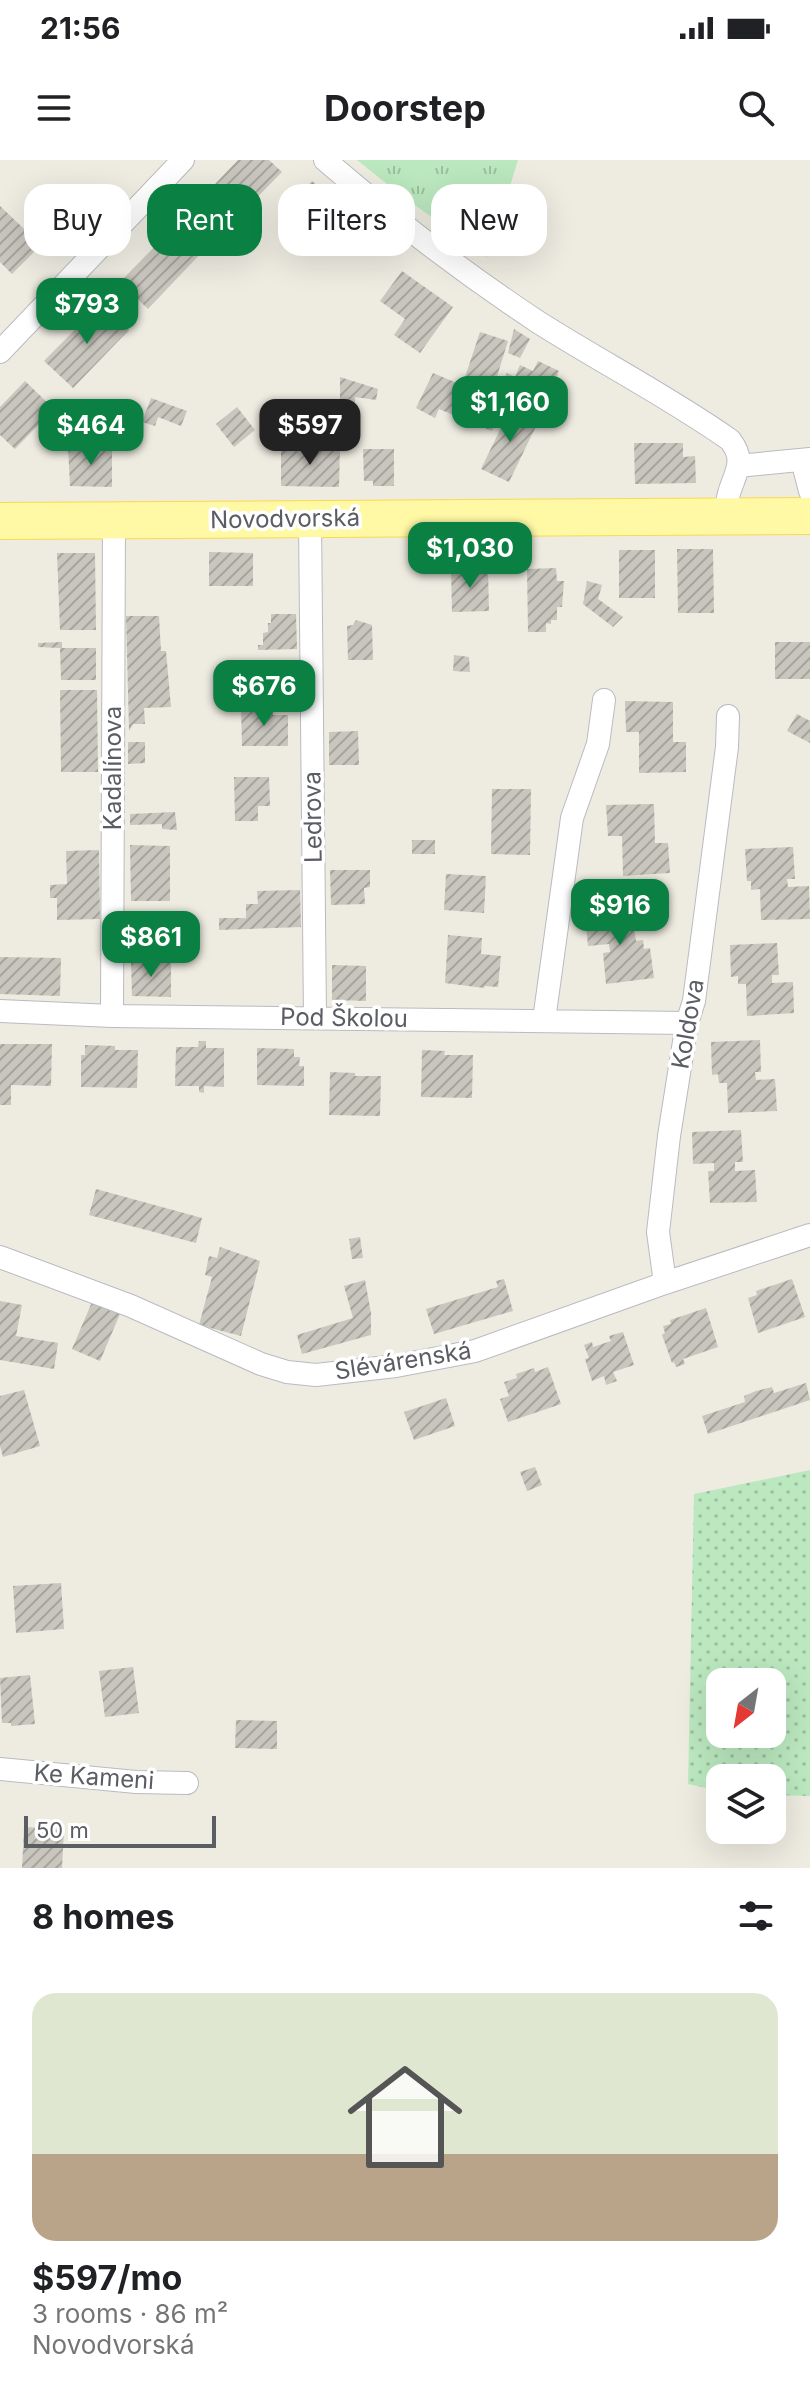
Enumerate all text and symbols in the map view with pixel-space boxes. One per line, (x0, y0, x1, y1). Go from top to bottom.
text: 21:56 (40, 10, 121, 46)
icon: menu (32, 86, 76, 130)
text: Doorstep (324, 86, 486, 130)
icon: search (734, 86, 778, 130)
chip: Buy (24, 184, 131, 256)
chip: Rent (147, 184, 262, 256)
chip: Filters (278, 184, 415, 256)
chip: New (431, 184, 547, 256)
pin: $793 (40, 278, 134, 346)
text: $793 (54, 288, 120, 319)
pin: $1,160 (445, 376, 575, 444)
text: $1,160 (470, 386, 550, 417)
pin: $464 (44, 399, 138, 467)
pin: $597 (263, 399, 357, 467)
text: $464 (56, 409, 126, 440)
text: $597 (277, 409, 343, 440)
street label: Novodvorská (210, 503, 360, 534)
pin: $1,030 (405, 522, 535, 590)
text: $1,030 (426, 532, 514, 563)
pin: $676 (217, 660, 311, 728)
text: $676 (231, 670, 297, 701)
street label: Kadalínova (98, 706, 127, 830)
street label: Ledrova (297, 771, 328, 863)
pin: $916 (573, 879, 667, 947)
text: $916 (589, 889, 651, 920)
pin: $861 (104, 911, 198, 979)
text: $861 (120, 921, 182, 952)
street label: Koldova (665, 977, 710, 1071)
street label: Pod Školou (280, 1001, 408, 1033)
street label: Slévárenská (333, 1335, 473, 1386)
north arrow (706, 1668, 786, 1748)
map controls (706, 1668, 786, 1844)
street label: Ke Kameni (33, 1758, 155, 1795)
button: layers (706, 1764, 786, 1844)
scale bar (24, 1812, 216, 1848)
text: 50 m (36, 1817, 89, 1843)
icon: filters (734, 1894, 778, 1938)
text: 8 homes (32, 1896, 175, 1937)
icon: home (333, 2045, 477, 2189)
text: $597/mo (32, 2257, 182, 2298)
text: 3 rooms · 86 m² (32, 2298, 228, 2329)
text: Novodvorská (32, 2329, 195, 2360)

